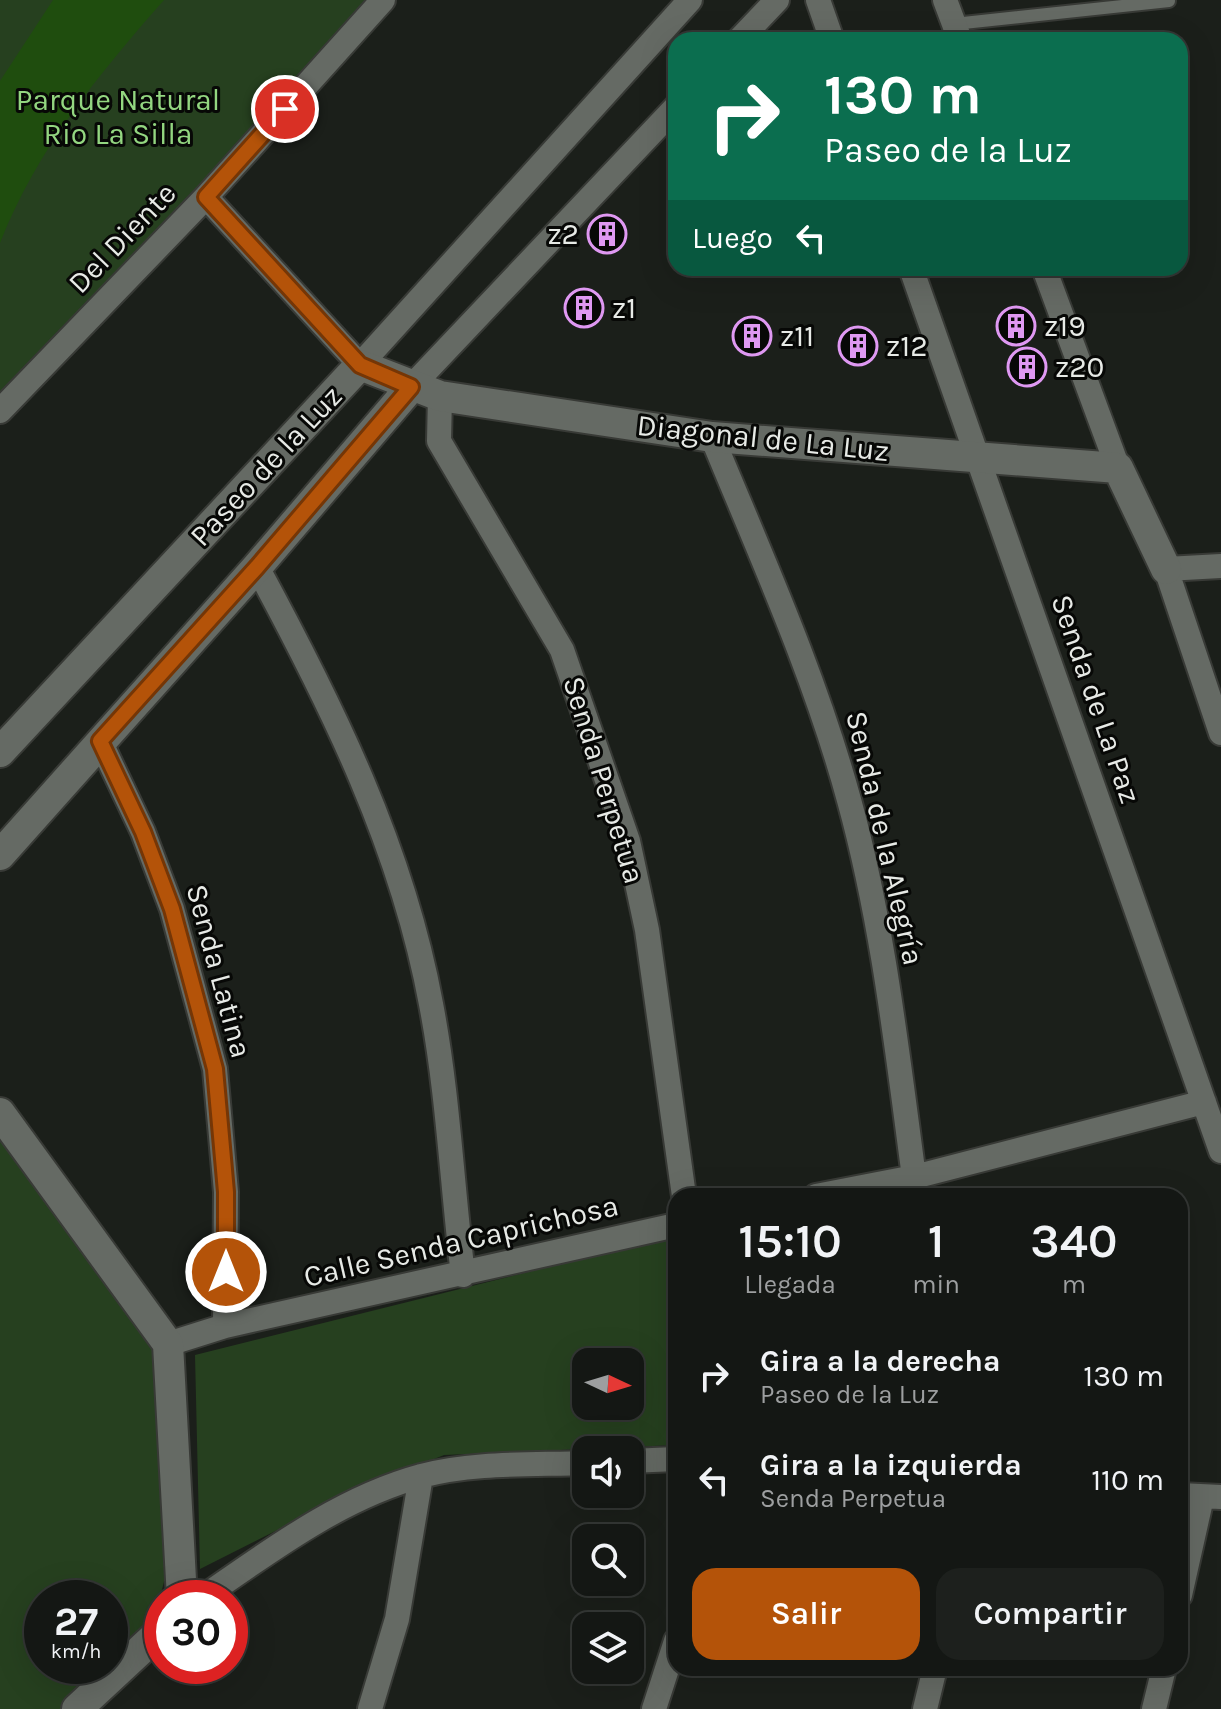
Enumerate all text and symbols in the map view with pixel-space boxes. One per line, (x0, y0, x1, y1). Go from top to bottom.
text: 130 m (824, 62, 982, 127)
icon: right (692, 64, 796, 168)
pin (251, 75, 319, 143)
park label: Parque Natural Rio La Silla (16, 82, 220, 152)
icon: arrive (263, 87, 307, 131)
text: Paseo de la Luz (824, 129, 1072, 171)
street label: Del Diente (61, 175, 183, 301)
building icon: z2 (586, 213, 628, 255)
place label: z2 (547, 216, 579, 252)
icon: left (789, 216, 833, 260)
text: Luego (692, 220, 773, 256)
building icon: z1 (563, 287, 605, 329)
place label: z1 (612, 290, 636, 326)
building icon: z19 (995, 305, 1037, 347)
place label: z19 (1044, 308, 1086, 344)
building icon: z11 (731, 315, 773, 357)
place label: z11 (780, 318, 814, 354)
building icon: z12 (837, 325, 879, 367)
place label: z12 (886, 328, 928, 364)
building icon: z20 (1006, 346, 1048, 388)
place label: z20 (1055, 349, 1104, 385)
street label: Paseo de la Luz (182, 378, 350, 554)
street label: Diagonal de La Luz (635, 407, 891, 469)
street label: Senda de La Paz (1043, 590, 1149, 808)
street label: Senda Perpetua (555, 672, 653, 888)
street label: Senda de la Alegría (838, 707, 932, 969)
street label: Senda Latina (179, 880, 259, 1062)
street label: Calle Senda Caprichosa (300, 1187, 622, 1295)
text: 15:10 (738, 1213, 842, 1269)
text: 1 (928, 1213, 944, 1269)
text: 340 (1030, 1213, 1118, 1269)
position arrow (184, 1230, 268, 1314)
text: Llegada (744, 1269, 836, 1300)
text: min (912, 1269, 960, 1300)
text: m (1062, 1269, 1086, 1300)
text: Gira a la derecha (760, 1343, 1001, 1379)
north arrow (572, 1348, 644, 1420)
map controls (572, 1348, 644, 1684)
icon: right (692, 1354, 736, 1398)
text: 130 m (1083, 1358, 1164, 1394)
text: Paseo de la Luz (760, 1379, 939, 1410)
button: sound (572, 1436, 644, 1508)
text: Gira a la izquierda (760, 1447, 1022, 1483)
icon: left (692, 1458, 736, 1502)
text: 110 m (1091, 1462, 1164, 1498)
text: Senda Perpetua (760, 1483, 946, 1514)
button: search (572, 1524, 644, 1596)
button: Salir (692, 1568, 920, 1660)
button: Compartir (936, 1568, 1164, 1660)
speed limit sign: 30 (144, 1580, 248, 1684)
text: 27 (54, 1598, 98, 1645)
button: layers (572, 1612, 644, 1684)
text: km/h (51, 1640, 101, 1663)

